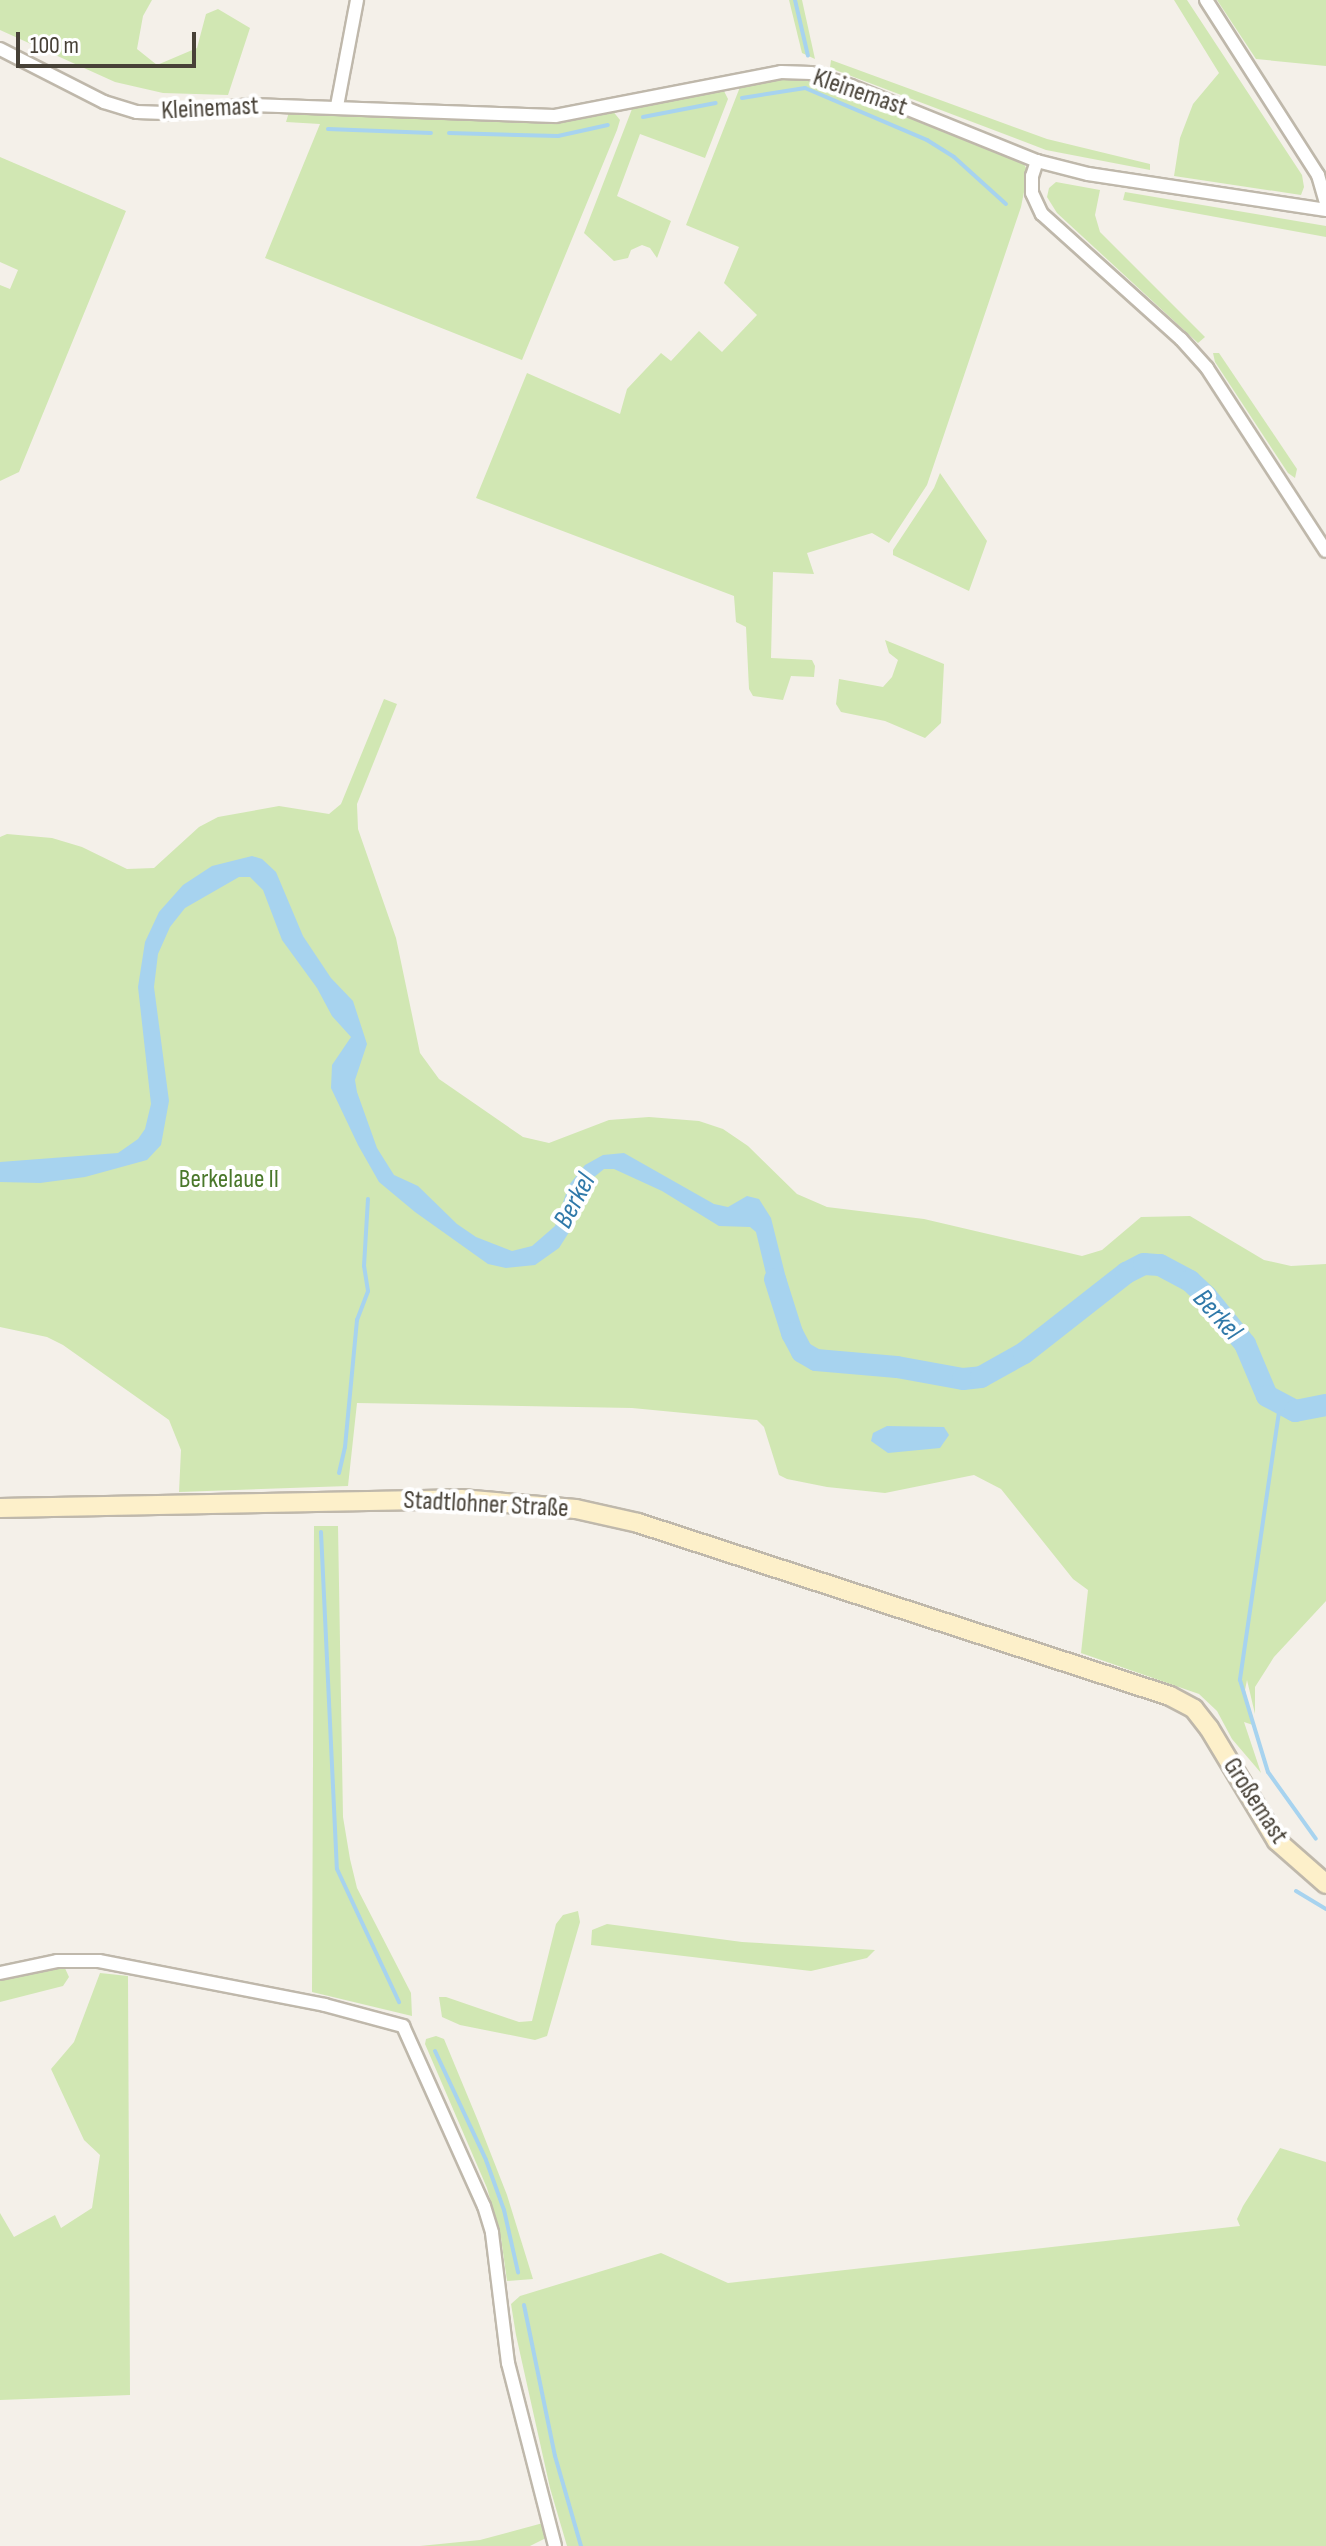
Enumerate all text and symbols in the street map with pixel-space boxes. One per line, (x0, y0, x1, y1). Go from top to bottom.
scale bar (20, 16, 200, 66)
text: 100 m (30, 31, 79, 60)
street label: Kleinemast (809, 62, 911, 124)
street label: Kleinemast (161, 91, 259, 127)
park label: Berkelaue II (179, 1164, 279, 1196)
water label: Berkel (547, 1168, 603, 1234)
water label: Berkel (1185, 1283, 1249, 1347)
street label: Stadtlohner Straße (403, 1485, 569, 1525)
street label: Großemast (1216, 1752, 1294, 1850)

